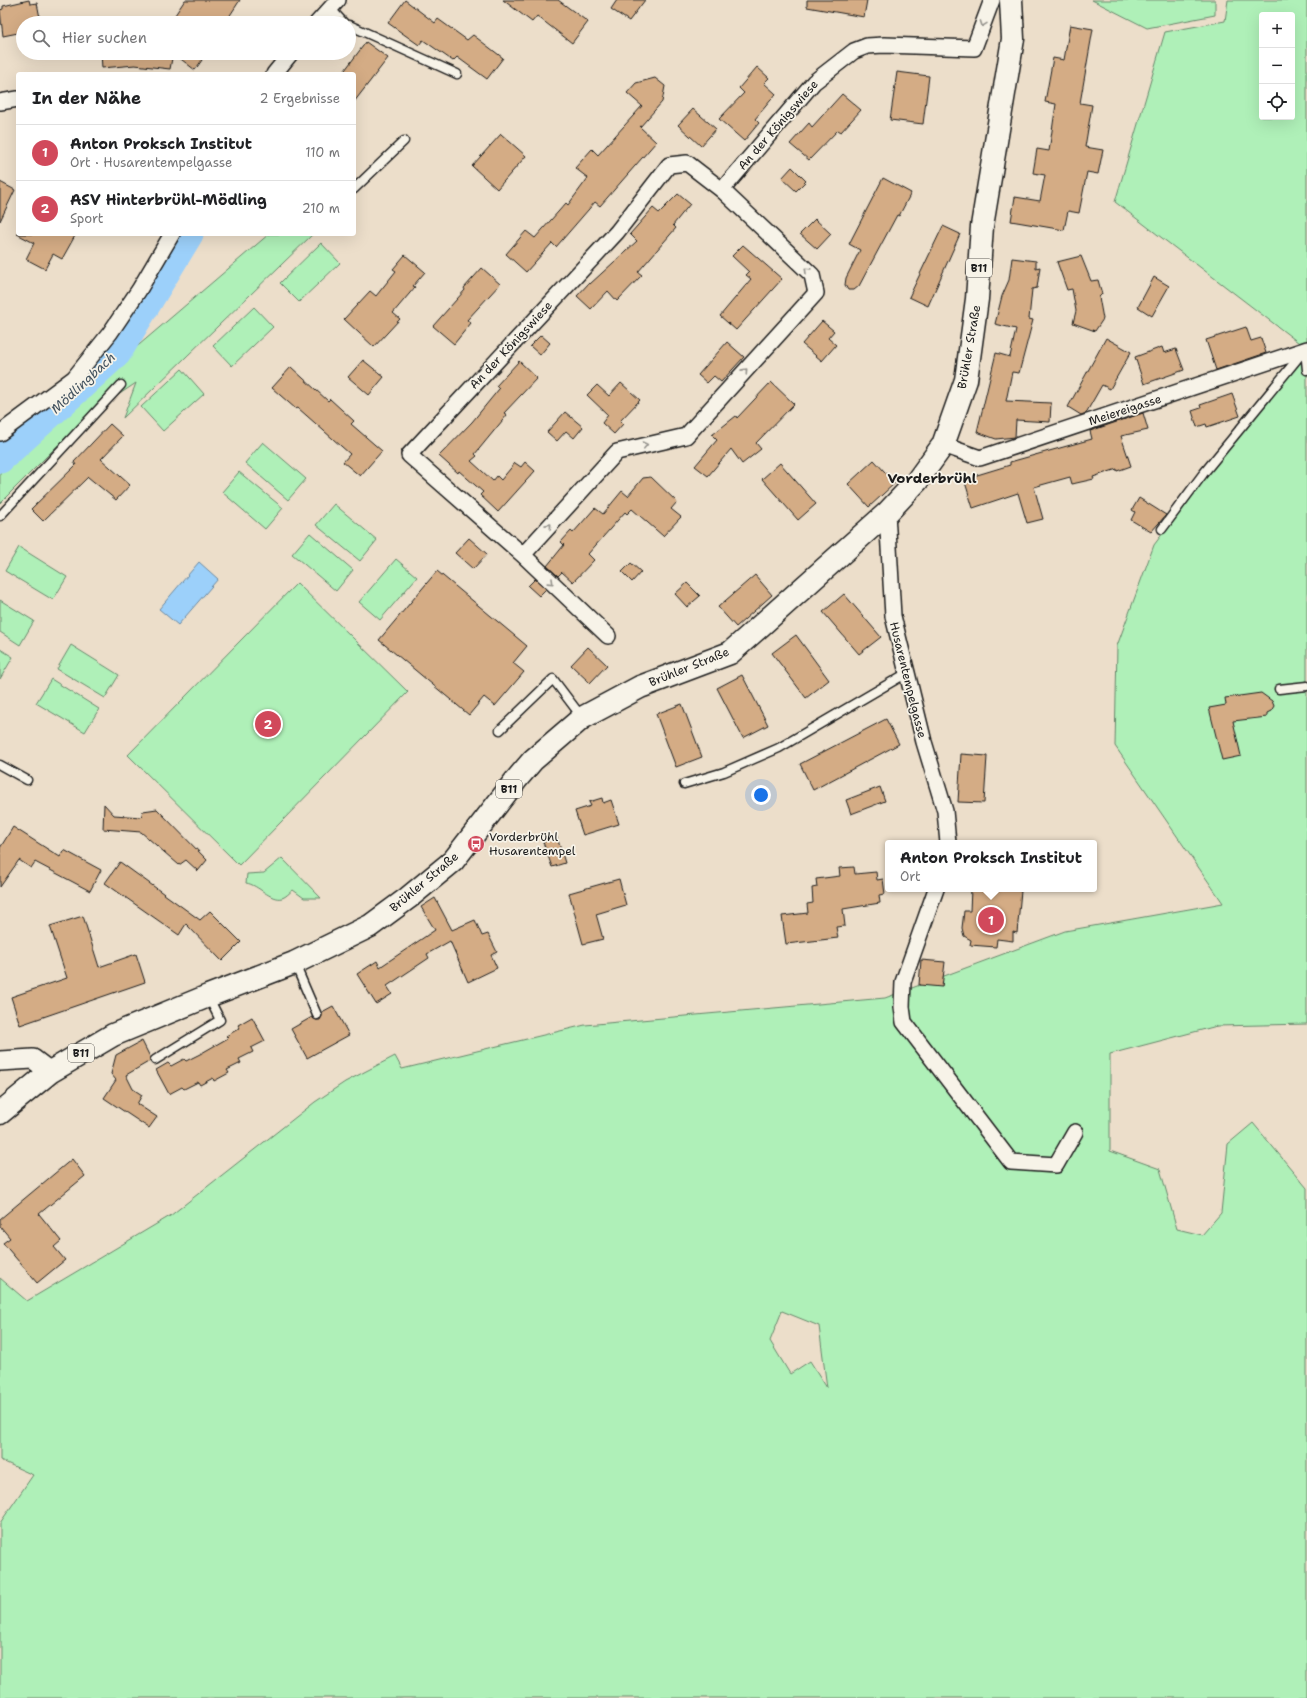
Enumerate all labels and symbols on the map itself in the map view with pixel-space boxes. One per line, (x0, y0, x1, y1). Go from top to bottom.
one-way arrow (979, 20, 987, 27)
street label: An der Königswiese (734, 76, 822, 173)
road number: B11 (966, 259, 992, 277)
one-way arrow (804, 267, 812, 275)
street label: An der Königswiese (466, 297, 556, 392)
street label: Brühler Straße (954, 304, 984, 390)
water label: Mödlingbach (47, 349, 119, 417)
one-way arrow (741, 368, 748, 375)
street label: Meiereigasse (1087, 391, 1164, 429)
one-way arrow (642, 442, 649, 450)
district label: Vorderbrühl (887, 469, 977, 487)
one-way arrow (545, 524, 552, 531)
one-way arrow (547, 577, 554, 584)
street label: Husarentempelgasse (886, 620, 930, 740)
street label: Brühler Straße (647, 644, 732, 690)
pin: 2 (255, 709, 281, 739)
road number: B11 (496, 780, 522, 798)
your location (751, 785, 771, 805)
place label: Vorderbrühl Husarentempel (489, 829, 576, 859)
bus stop icon: Vorderbrühl Husarentempel (466, 834, 486, 854)
street label: Brühler Straße (386, 848, 462, 915)
pin: 1 (978, 905, 1004, 935)
road number: B11 (68, 1044, 94, 1062)

